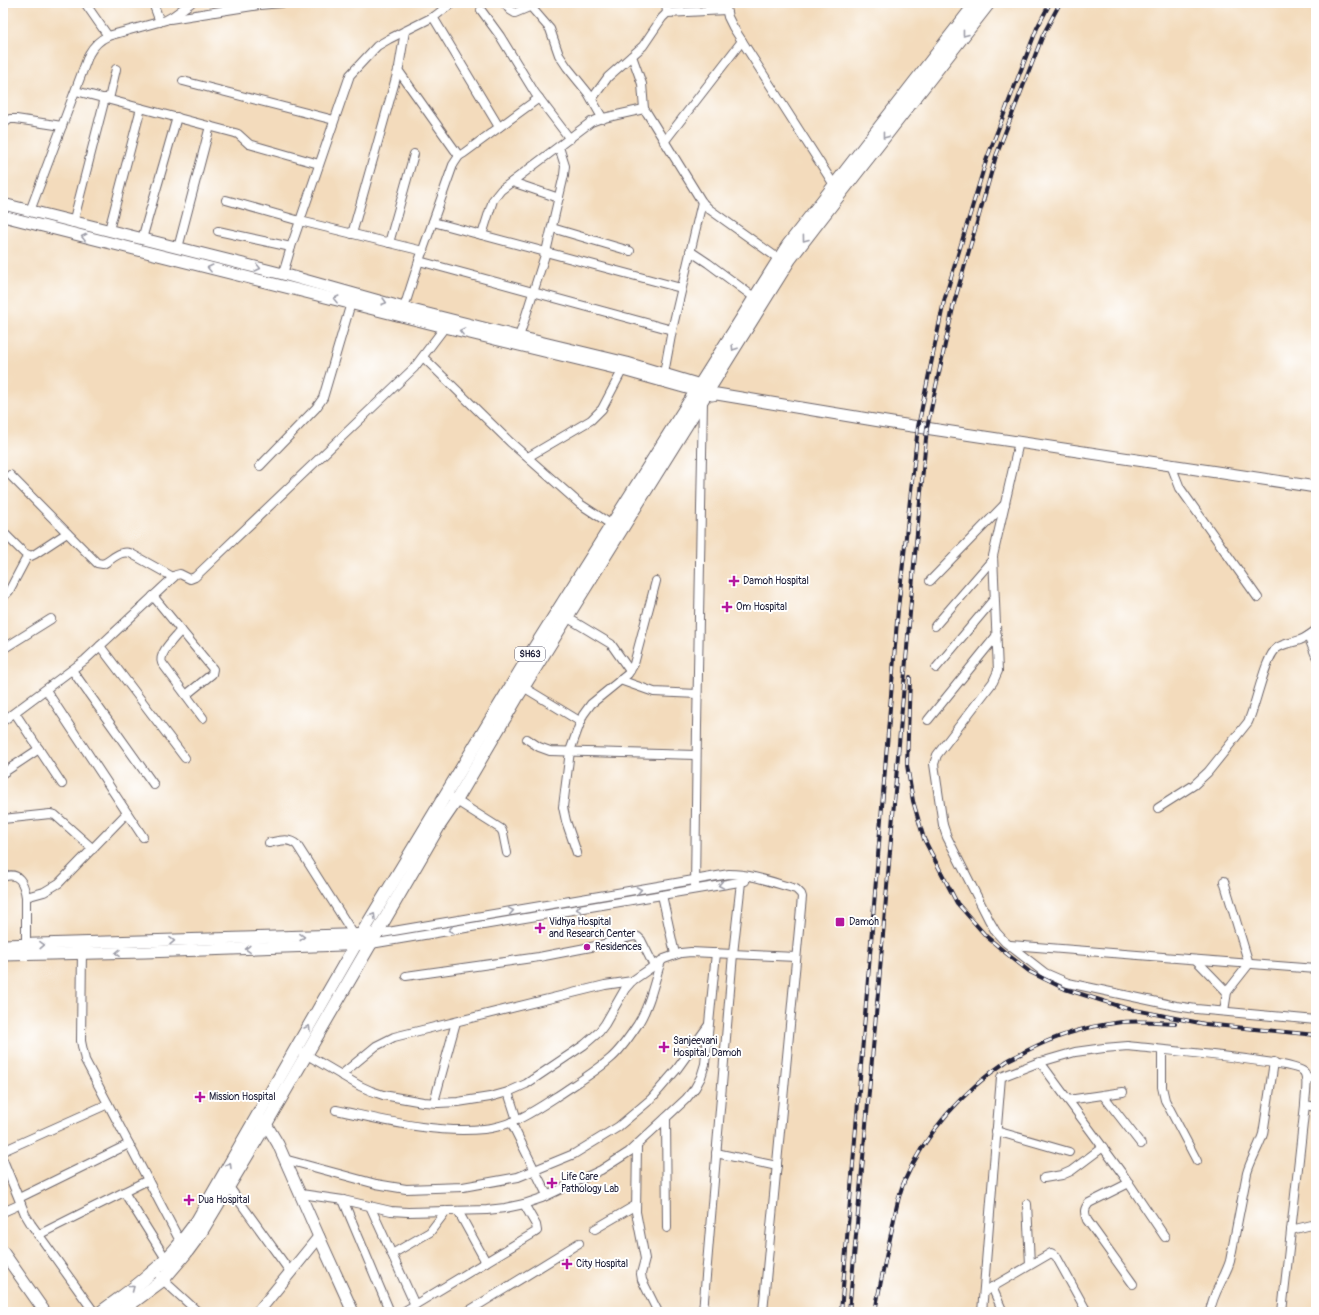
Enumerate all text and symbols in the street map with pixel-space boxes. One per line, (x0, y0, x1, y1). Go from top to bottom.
one-way arrow (963, 29, 970, 36)
one-way arrow (882, 132, 889, 139)
one-way arrow (80, 233, 87, 242)
one-way arrow (803, 235, 810, 242)
one-way arrow (255, 263, 261, 271)
one-way arrow (207, 265, 213, 273)
one-way arrow (333, 296, 339, 304)
one-way arrow (380, 297, 387, 306)
one-way arrow (459, 328, 465, 336)
one-way arrow (731, 344, 739, 351)
marker: Damoh Hospital (728, 575, 740, 587)
place label: Damoh Hospital (743, 575, 809, 587)
marker: Om Hospital (721, 601, 733, 613)
place label: Om Hospital (736, 601, 787, 613)
road number: SH63 (515, 647, 545, 661)
one-way arrow (718, 880, 724, 889)
one-way arrow (636, 886, 642, 894)
one-way arrow (576, 904, 582, 913)
one-way arrow (508, 908, 514, 916)
one-way arrow (368, 913, 375, 920)
place label: Vidhya Hospital and Research Center (549, 916, 636, 940)
marker: Damoh (834, 916, 846, 928)
place label: Damoh (849, 916, 879, 928)
marker: Vidhya Hospital and Research Center (534, 922, 546, 934)
one-way arrow (448, 925, 454, 934)
one-way arrow (299, 932, 305, 941)
one-way arrow (169, 937, 175, 945)
one-way arrow (39, 940, 45, 949)
place label: Residences (595, 941, 642, 953)
marker: Residences (582, 942, 592, 952)
one-way arrow (245, 944, 251, 953)
one-way arrow (115, 948, 121, 957)
one-way arrow (303, 1025, 310, 1032)
place label: Sanjeevani Hospital, Damoh (673, 1035, 742, 1059)
marker: Sanjeevani Hospital, Damoh (658, 1041, 670, 1053)
marker: Mission Hospital (194, 1091, 206, 1103)
place label: Mission Hospital (209, 1091, 276, 1103)
one-way arrow (224, 1162, 231, 1169)
place label: Life Care Pathology Lab (561, 1171, 619, 1195)
marker: Life Care Pathology Lab (546, 1177, 558, 1189)
marker: Dua Hospital (183, 1194, 195, 1206)
place label: Dua Hospital (198, 1194, 250, 1206)
marker: City Hospital (561, 1258, 573, 1270)
place label: City Hospital (576, 1258, 628, 1270)
one-way arrow (128, 1286, 135, 1293)

